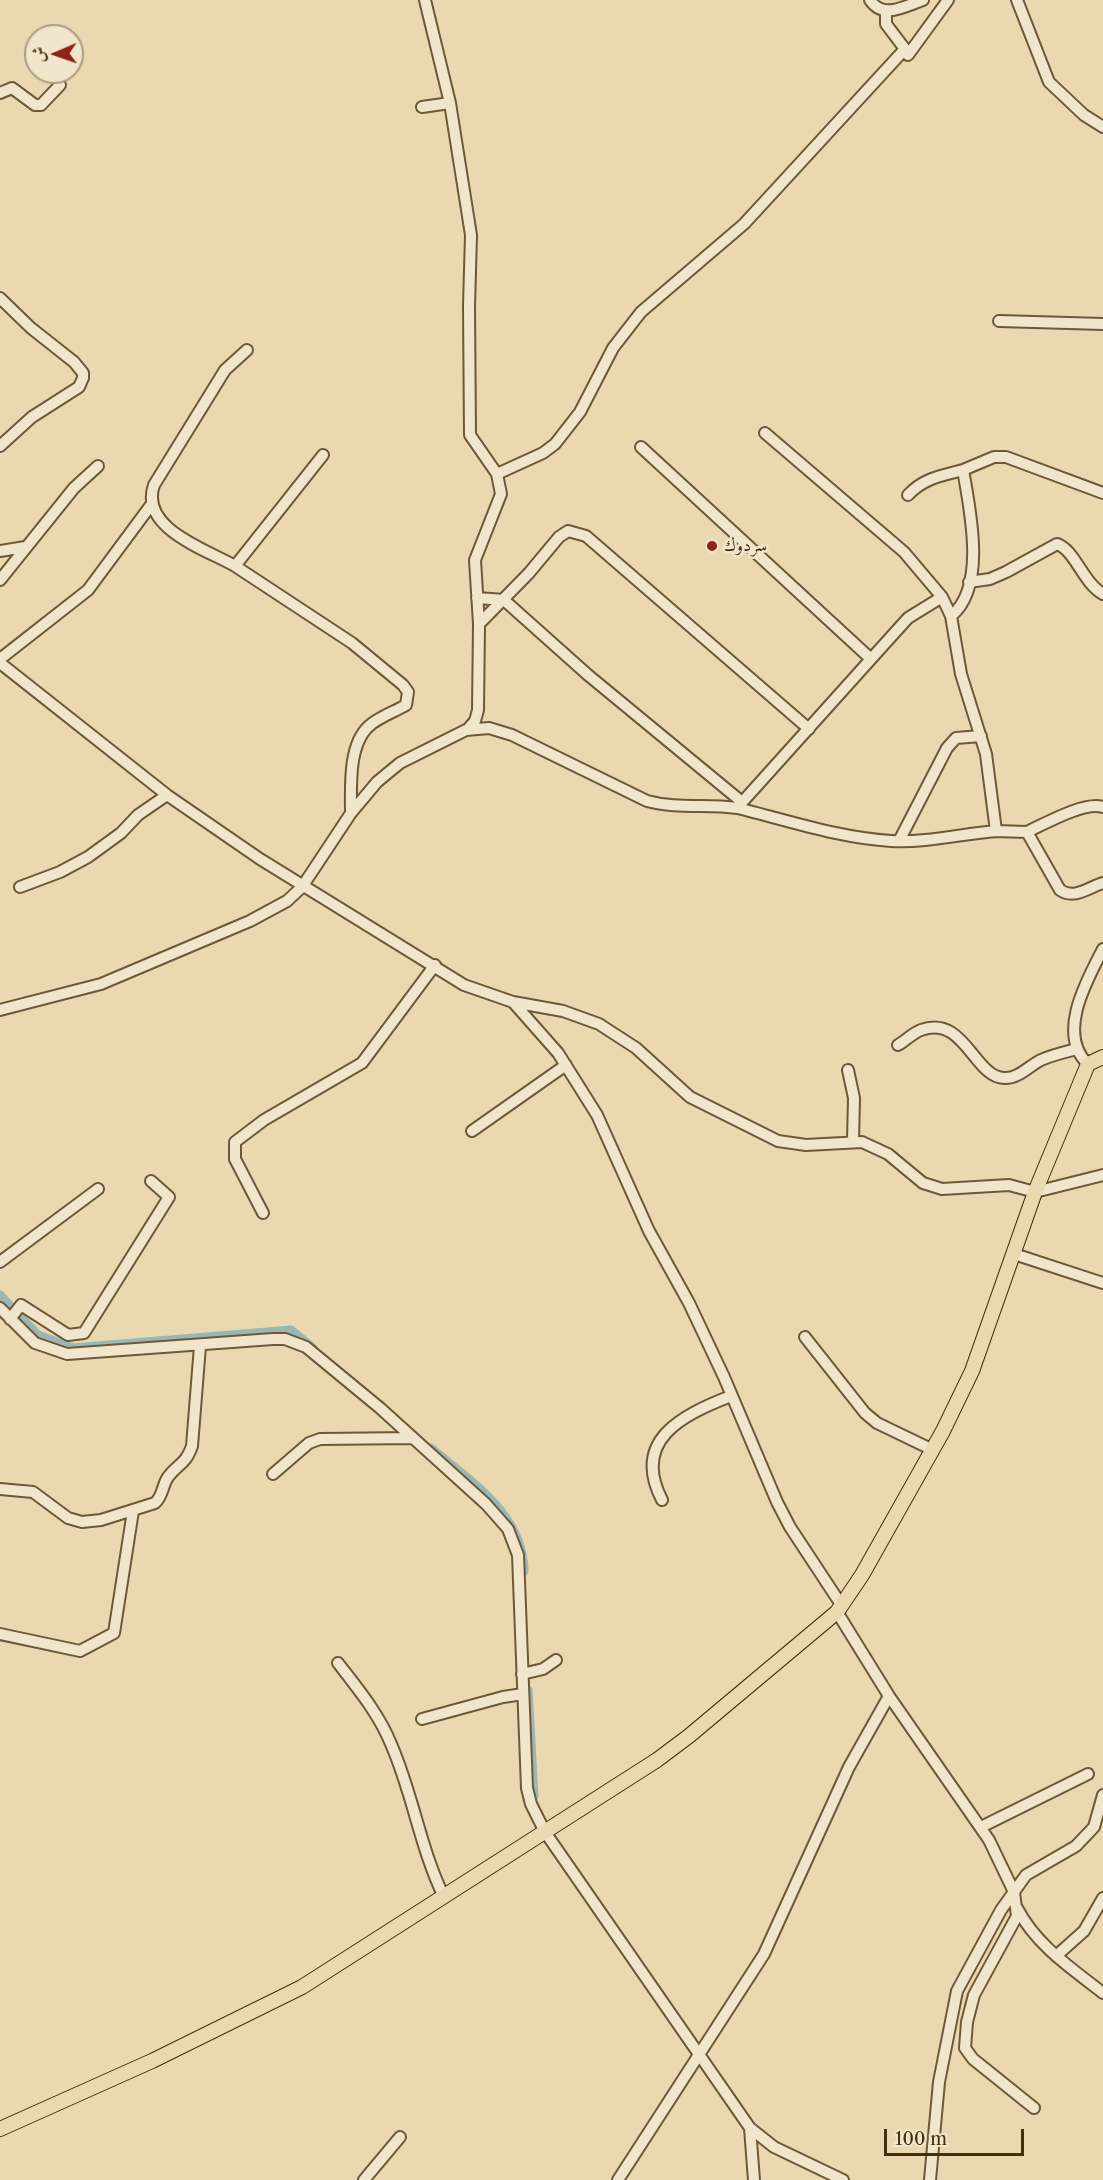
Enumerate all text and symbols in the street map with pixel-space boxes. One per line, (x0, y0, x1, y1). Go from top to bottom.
north arrow (24, 24, 84, 84)
text: ش (28, 46, 48, 63)
place label: سردوك (724, 535, 767, 557)
marker: سردوك (705, 539, 719, 553)
scale bar (887, 2117, 1026, 2155)
text: 100 m (895, 2128, 947, 2150)

